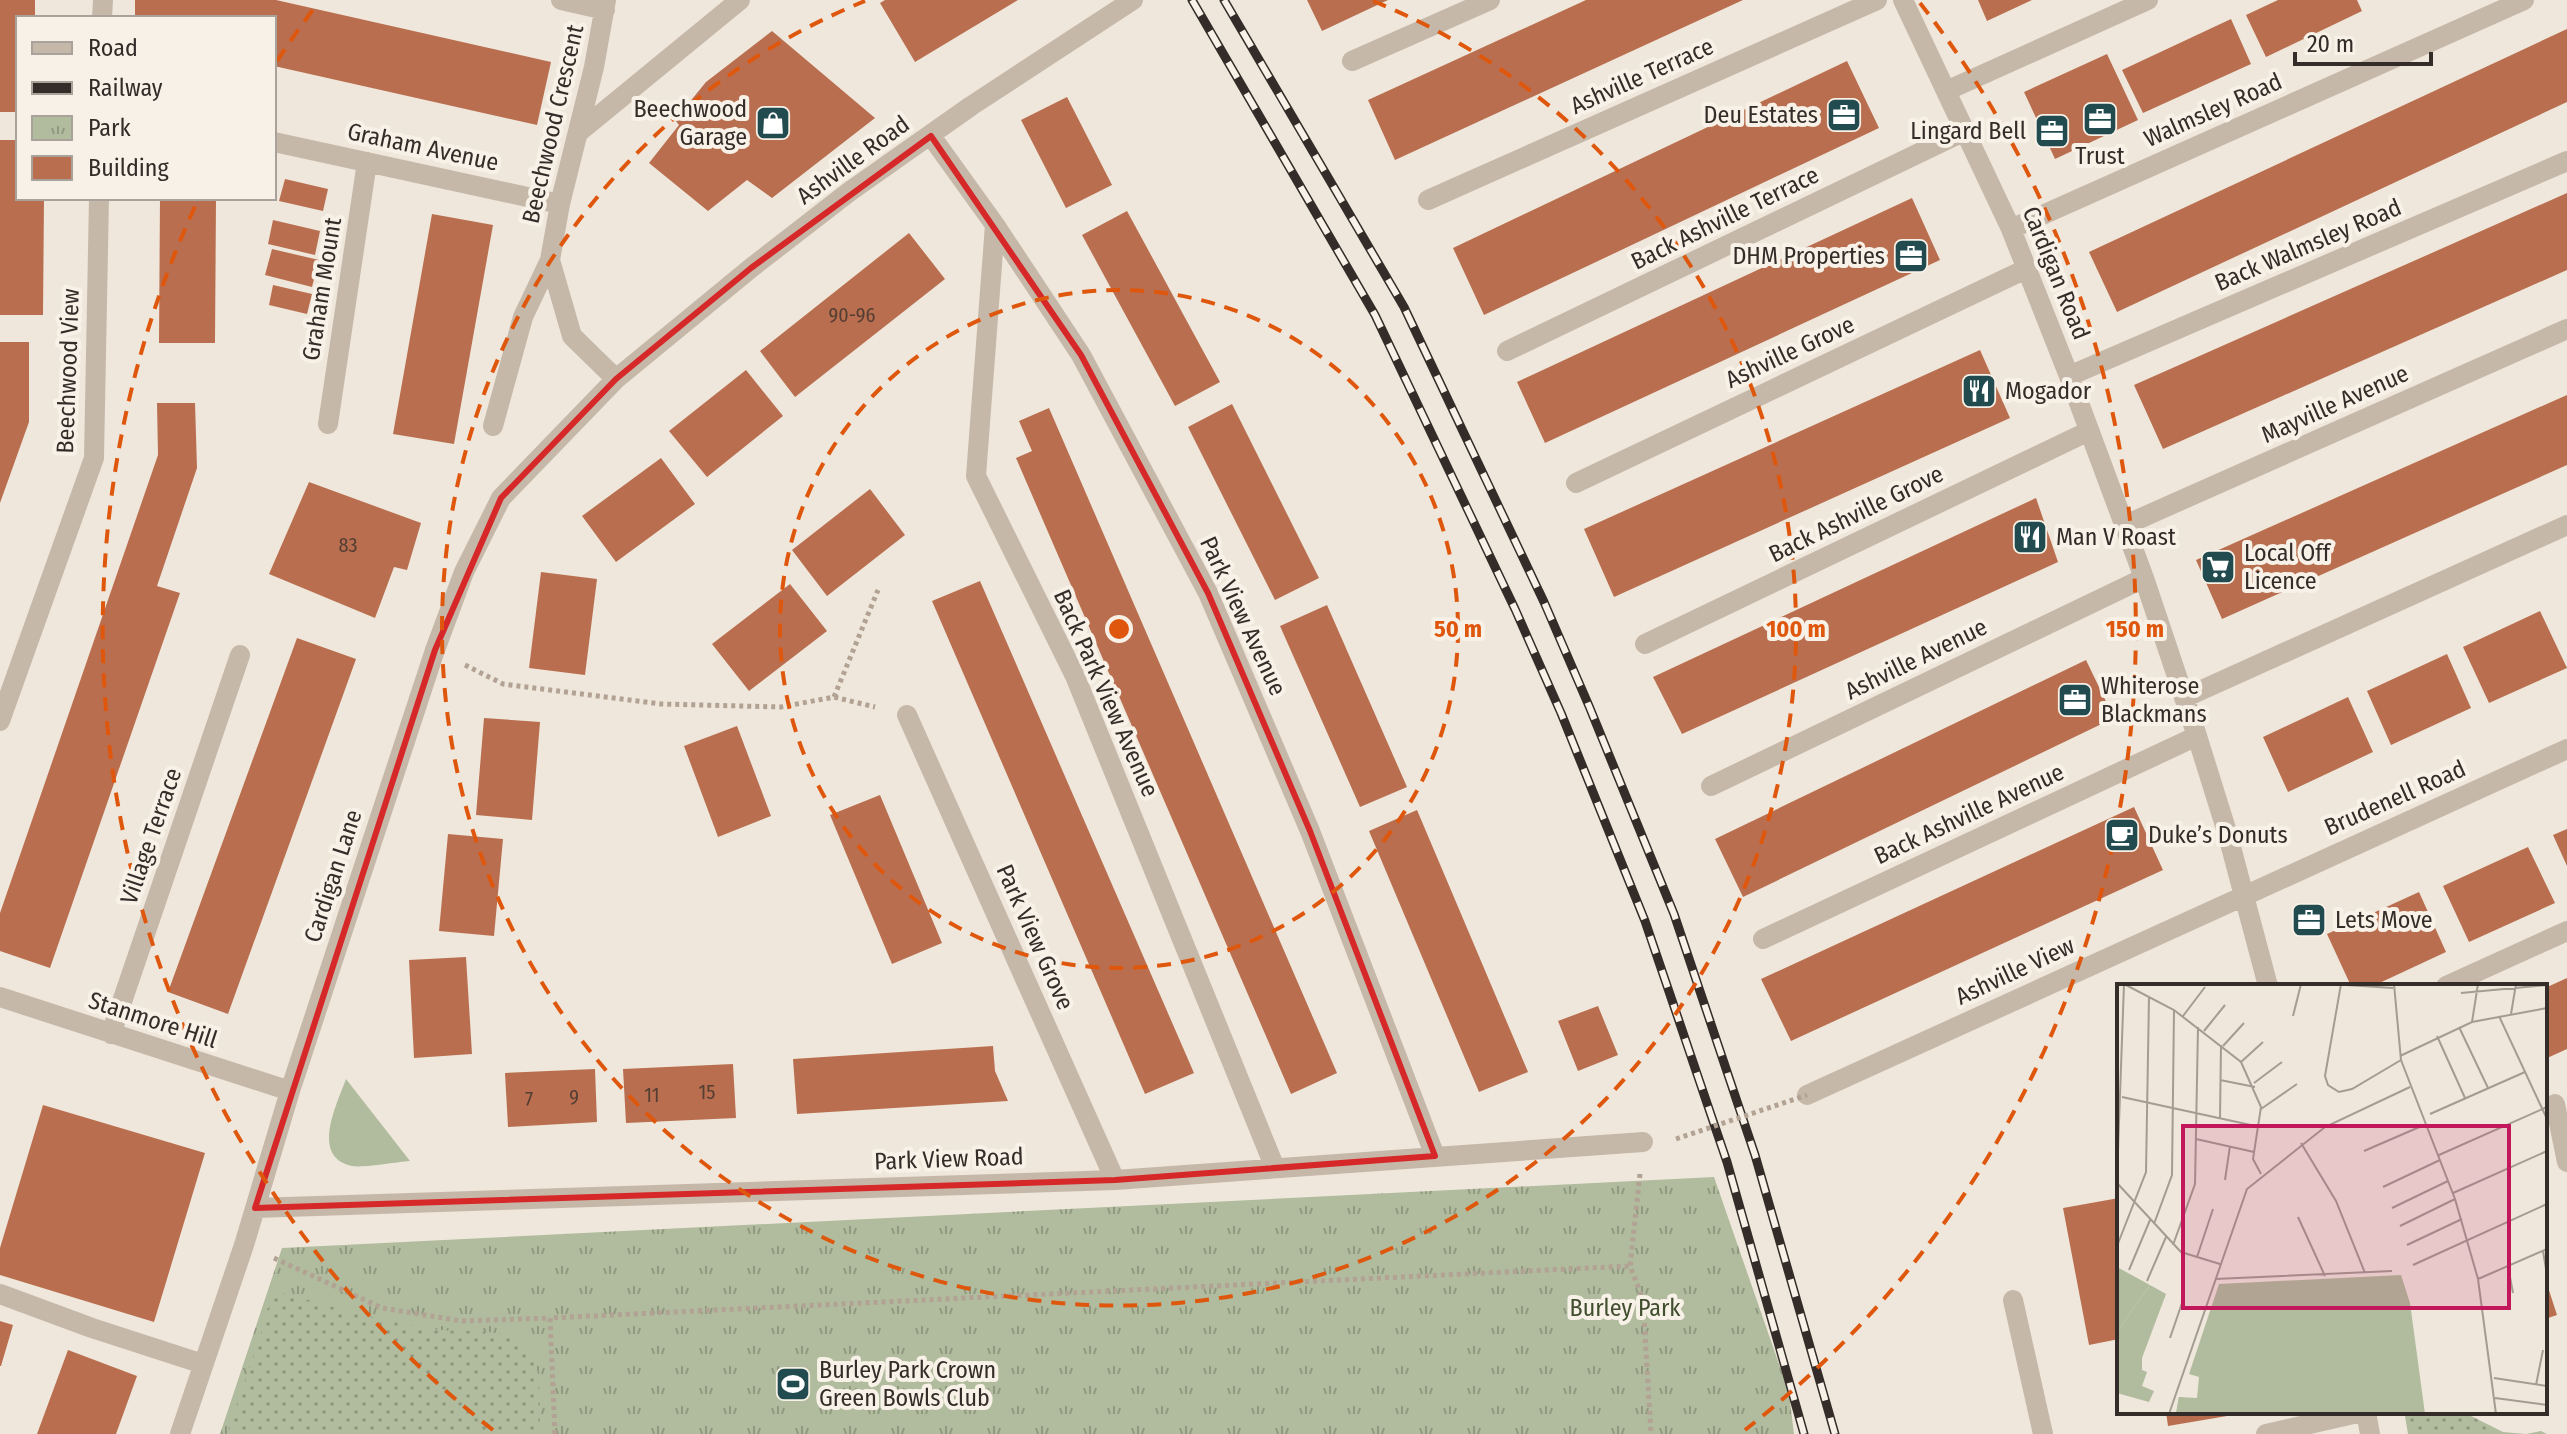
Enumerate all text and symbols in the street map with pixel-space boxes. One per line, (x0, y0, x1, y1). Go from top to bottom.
legend (16, 16, 276, 200)
scale bar (2295, 16, 2431, 66)
street label: Beechwood Crescent (517, 22, 590, 226)
text: 20 m (2307, 30, 2354, 58)
street label: Ashville Terrace (1566, 32, 1718, 120)
text: Road (88, 34, 138, 62)
street label: Walmsley Road (2140, 67, 2286, 153)
text: Railway (88, 74, 163, 102)
place label: Beechwood Garage (633, 95, 747, 151)
office icon: Deu Estates (1825, 96, 1863, 134)
office icon: Trust (2081, 100, 2119, 138)
place label: Deu Estates (1704, 101, 1818, 129)
shop icon: Beechwood Garage (754, 104, 792, 142)
street label: Ashville Road (791, 110, 915, 210)
office icon: Lingard Bell (2033, 112, 2071, 150)
text: Park (88, 114, 131, 142)
street label: Graham Avenue (345, 117, 501, 177)
place label: Lingard Bell (1910, 117, 2026, 145)
place label: Trust (2075, 142, 2125, 170)
text: Building (88, 154, 170, 182)
street label: Back Ashville Terrace (1627, 160, 1823, 276)
street label: Back Walmsley Road (2211, 193, 2405, 297)
street label: Cardigan Road (2017, 202, 2095, 344)
street label: Graham Mount (297, 215, 347, 362)
office icon: DHM Properties (1892, 237, 1930, 275)
place label: DHM Properties (1732, 242, 1885, 270)
street label: Beechwood View (51, 288, 85, 454)
house number: 90-96 (829, 303, 876, 327)
street label: Ashville Grove (1721, 310, 1859, 394)
street label: Mayville Avenue (2257, 359, 2413, 449)
restaurant icon: Mogador (1960, 372, 1998, 410)
place label: Mogador (2005, 377, 2092, 405)
street label: Back Ashville Grove (1764, 460, 1948, 568)
restaurant icon: Man V Roast (2011, 518, 2049, 556)
place label: Man V Roast (2056, 523, 2176, 551)
street label: Park View Avenue (1194, 532, 1292, 700)
house number: 83 (338, 533, 358, 557)
place label: Local Off Licence (2244, 539, 2332, 595)
supermarket icon: Local Off Licence (2199, 548, 2237, 586)
street label: Back Park View Avenue (1048, 585, 1164, 801)
street label: Ashville Avenue (1841, 613, 1991, 705)
centre of rings (1105, 615, 1133, 643)
text: 50 m (1434, 615, 1482, 643)
text: 100 m (1766, 615, 1826, 643)
text: 150 m (2106, 615, 2164, 643)
place label: Whiterose Blackmans (2101, 672, 2207, 728)
office icon: Whiterose Blackmans (2056, 681, 2094, 719)
street label: Brudenell Road (2320, 754, 2470, 842)
street label: Back Ashville Avenue (1870, 758, 2068, 870)
street label: Village Terrace (115, 764, 187, 908)
street label: Cardigan Lane (298, 806, 368, 946)
cafe icon: Duke’s Donuts (2103, 816, 2141, 854)
place label: Duke’s Donuts (2148, 821, 2288, 849)
street label: Park View Grove (990, 860, 1080, 1014)
office icon: Lets Move (2290, 901, 2328, 939)
place label: Lets Move (2335, 906, 2433, 934)
street label: Ashville View (1951, 931, 2079, 1011)
inset map (2117, 984, 2547, 1414)
street label: Stanmore Hill (85, 986, 221, 1054)
house number: 15 (699, 1080, 715, 1104)
house number: 11 (644, 1083, 660, 1107)
house number: 9 (569, 1085, 579, 1109)
house number: 7 (525, 1087, 533, 1111)
street label: Park View Road (874, 1142, 1024, 1176)
park label: Burley Park (1570, 1294, 1681, 1322)
place label: Burley Park Crown Green Bowls Club (819, 1356, 996, 1412)
sports icon: Burley Park Crown Green Bowls Club (774, 1365, 812, 1403)

